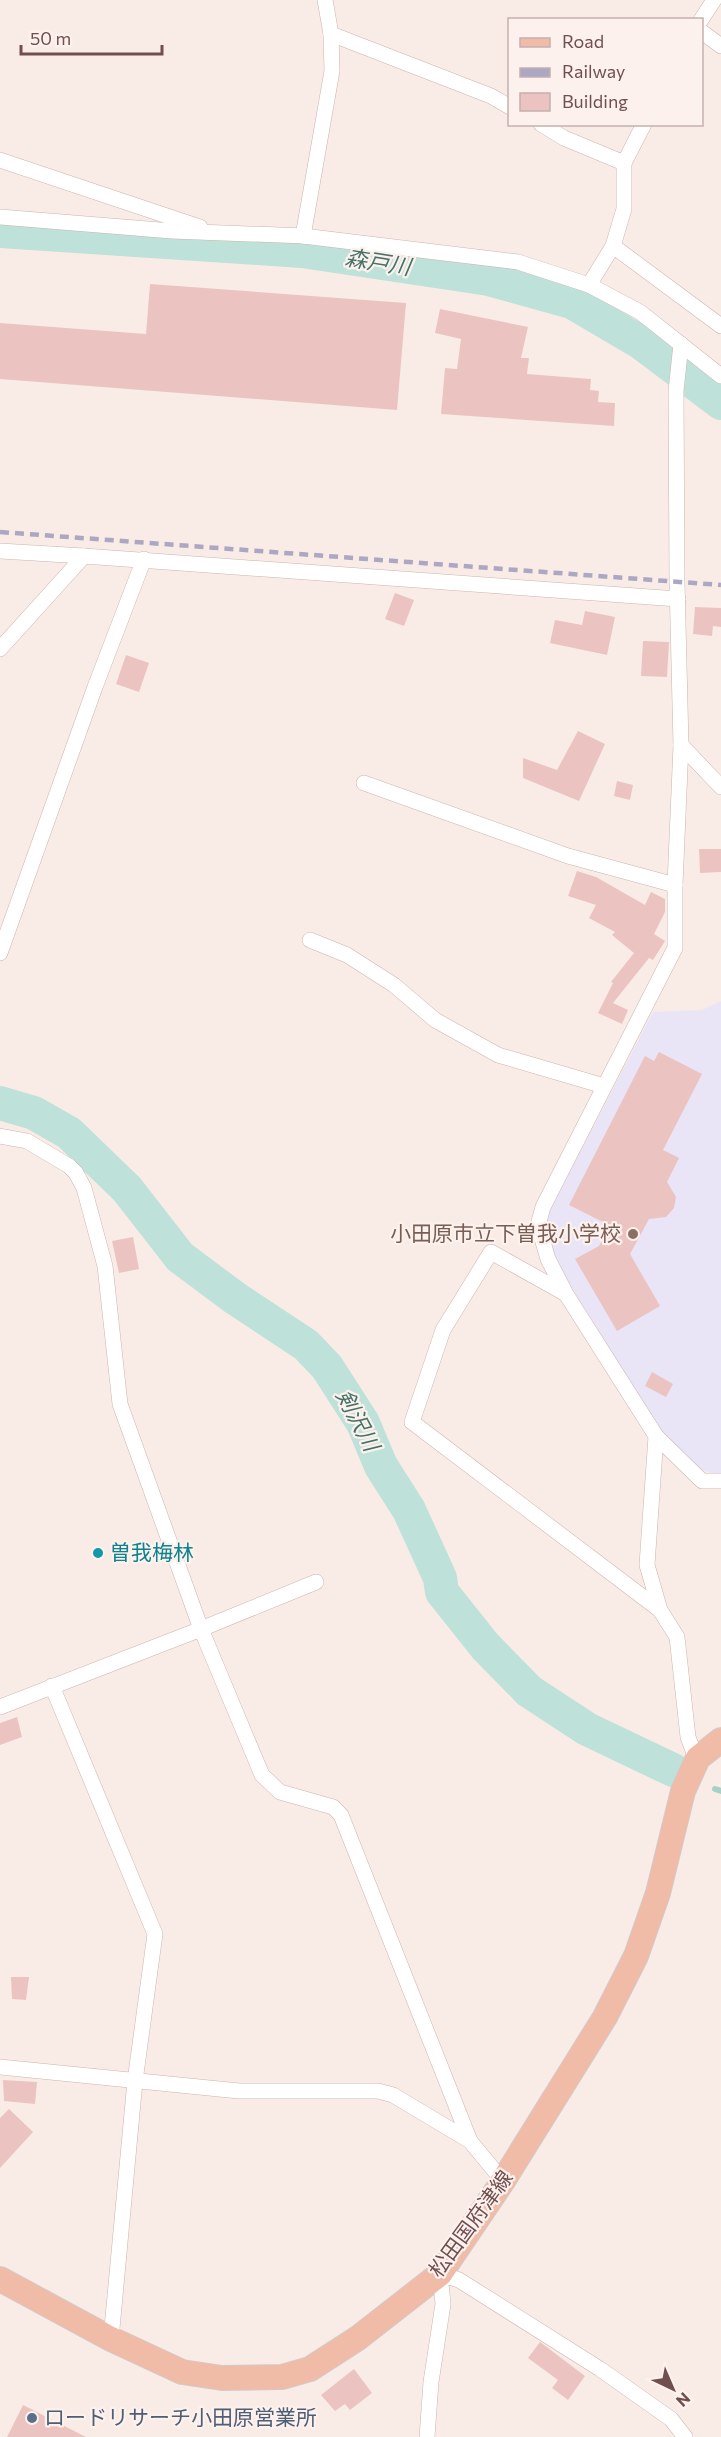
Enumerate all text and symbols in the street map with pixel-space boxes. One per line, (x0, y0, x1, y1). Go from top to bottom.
scale bar (21, 18, 162, 56)
legend (508, 18, 703, 126)
text: 50 m (30, 27, 71, 49)
text: Road (562, 30, 604, 52)
text: Railway (562, 60, 625, 82)
text: Building (562, 90, 628, 112)
water label: 森戸川 (343, 243, 415, 280)
place label: 小田原市立下曽我小学校 (390, 1220, 621, 1245)
marker: 小田原市立下曽我小学校 (626, 1227, 640, 1241)
water label: 剣沢川 (331, 1384, 387, 1457)
place label: 曽我梅林 (110, 1539, 194, 1564)
marker: 曽我梅林 (91, 1546, 105, 1560)
street label: 松田国府津線 (423, 2165, 517, 2281)
north arrow (643, 2359, 703, 2419)
text: N (673, 2389, 695, 2411)
place label: ロードリサーチ小田原営業所 (44, 2404, 317, 2429)
marker: ロードリサーチ小田原営業所 (25, 2411, 39, 2425)

